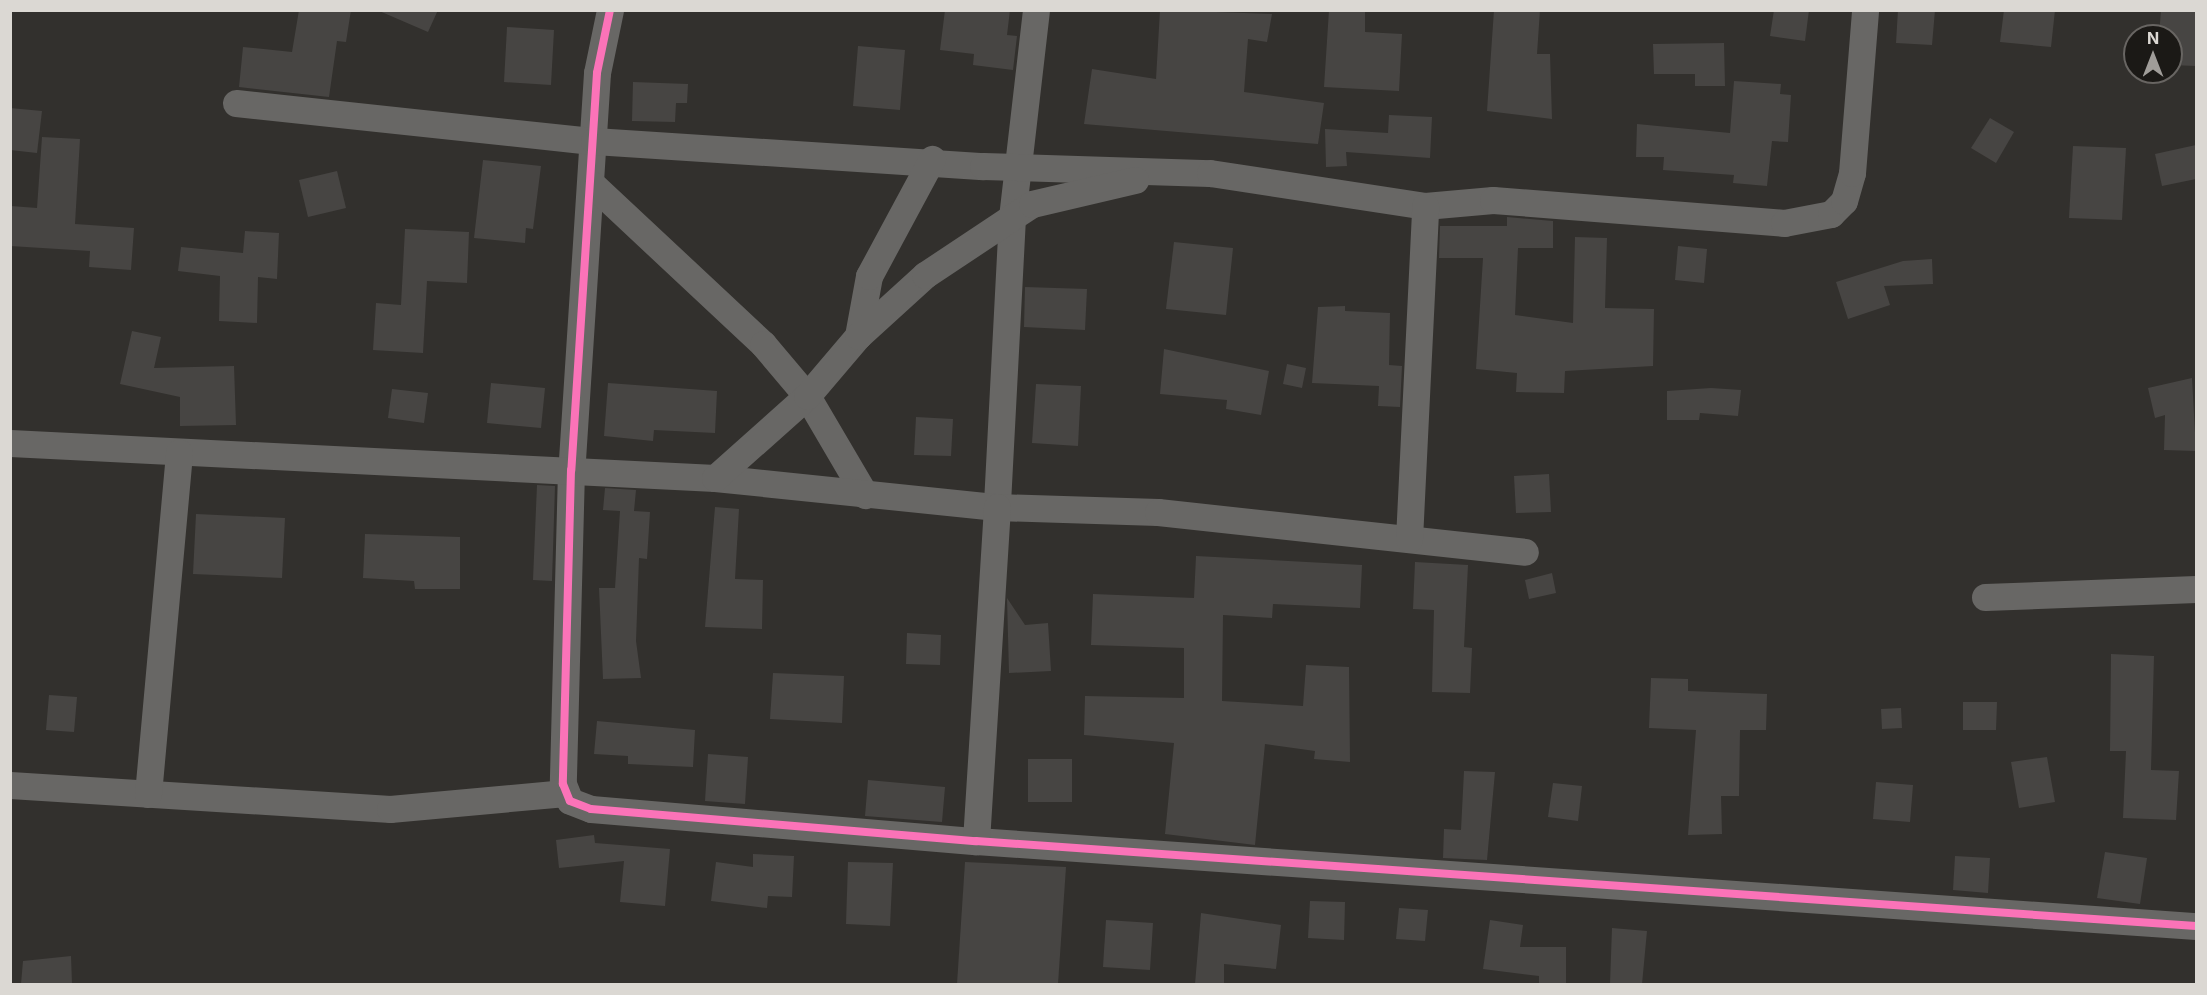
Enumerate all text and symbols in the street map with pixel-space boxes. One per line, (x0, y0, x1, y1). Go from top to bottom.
north arrow (2123, 24, 2183, 84)
text: N (2147, 28, 2159, 48)

